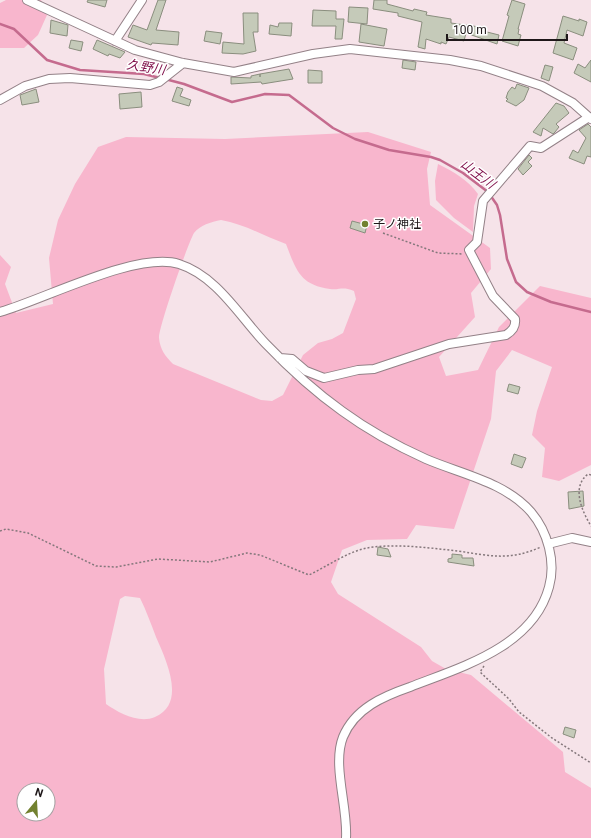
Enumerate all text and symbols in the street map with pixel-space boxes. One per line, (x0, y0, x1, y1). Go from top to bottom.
scale bar (447, 16, 567, 42)
text: 100 m (453, 23, 487, 37)
water label: 久野川 (126, 57, 168, 78)
water label: 山王川 (458, 156, 500, 193)
place label: 子ノ神社 (373, 217, 421, 231)
marker: 子ノ神社 (360, 219, 370, 229)
north arrow (16, 782, 56, 822)
text: N (33, 786, 45, 800)

